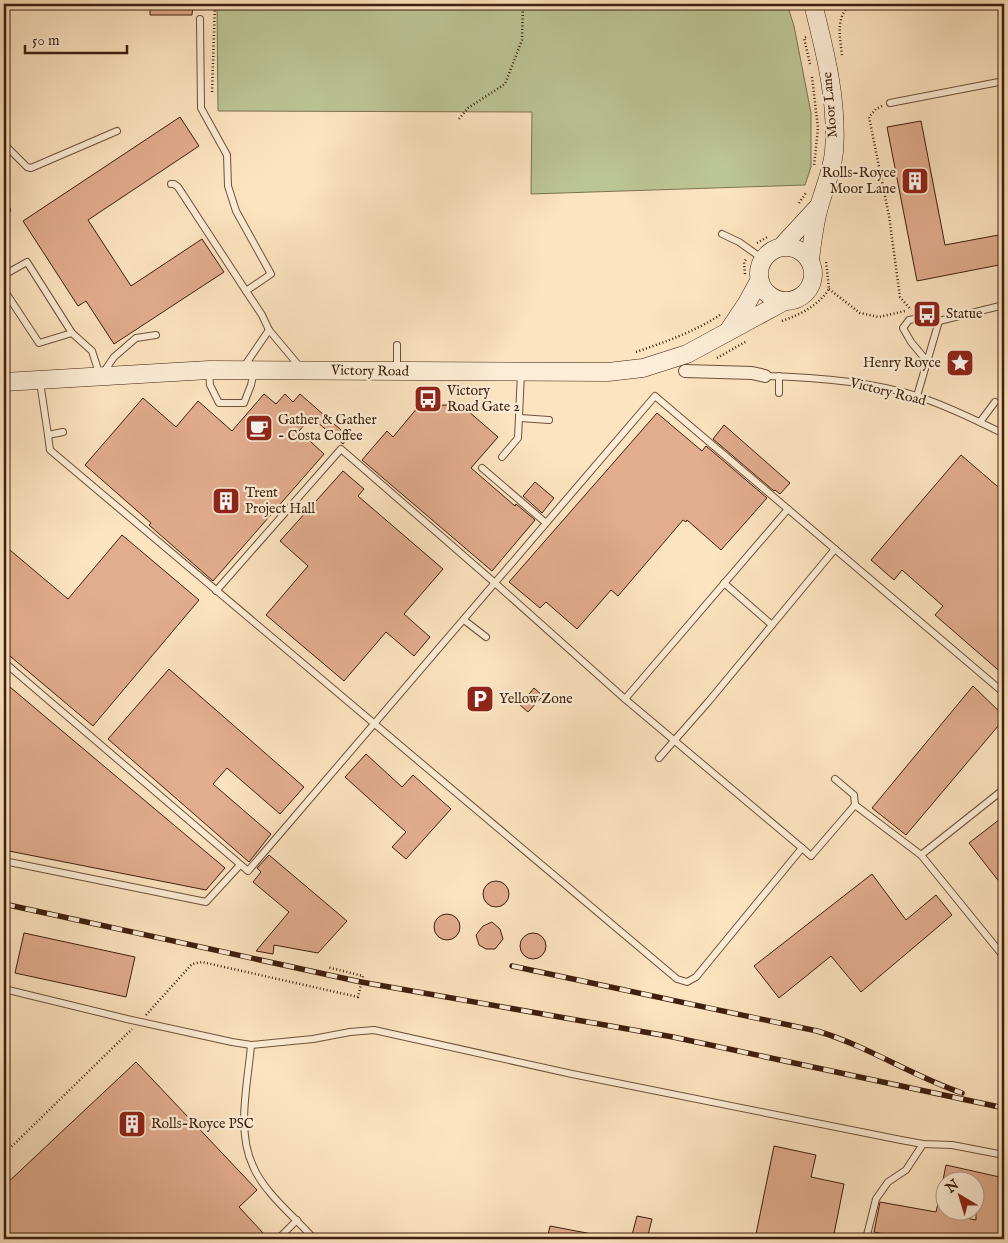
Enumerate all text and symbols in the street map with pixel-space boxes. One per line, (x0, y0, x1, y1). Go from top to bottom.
scale bar (25, 22, 128, 54)
text: 50 m (32, 31, 60, 50)
street label: Moor Lane (818, 71, 842, 139)
place label: Rolls-Royce Moor Lane (822, 164, 897, 198)
building icon: Rolls-Royce Moor Lane (900, 166, 930, 196)
bus stop icon: Statue (912, 299, 942, 329)
place label: Statue (946, 305, 983, 323)
place icon: Henry Royce (945, 348, 975, 378)
place label: Henry Royce (863, 354, 942, 372)
street label: Victory Road (330, 361, 410, 381)
street label: Victory Road (847, 374, 928, 410)
place label: Victory Road Gate 2 (446, 382, 520, 416)
bus stop icon: Victory Road Gate 2 (413, 384, 443, 414)
place label: Gather & Gather - Costa Coffee (278, 411, 377, 445)
cafe icon: Gather & Gather - Costa Coffee (244, 413, 274, 443)
place label: Trent Project Hall (245, 484, 315, 518)
building icon: Trent Project Hall (211, 486, 241, 516)
parking icon: Yellow Zone (465, 684, 495, 714)
place label: Yellow Zone (499, 690, 573, 708)
building icon: Rolls-Royce PSC (117, 1109, 147, 1139)
place label: Rolls-Royce PSC (151, 1115, 254, 1133)
north arrow (936, 1170, 986, 1220)
text: N (942, 1176, 963, 1198)

